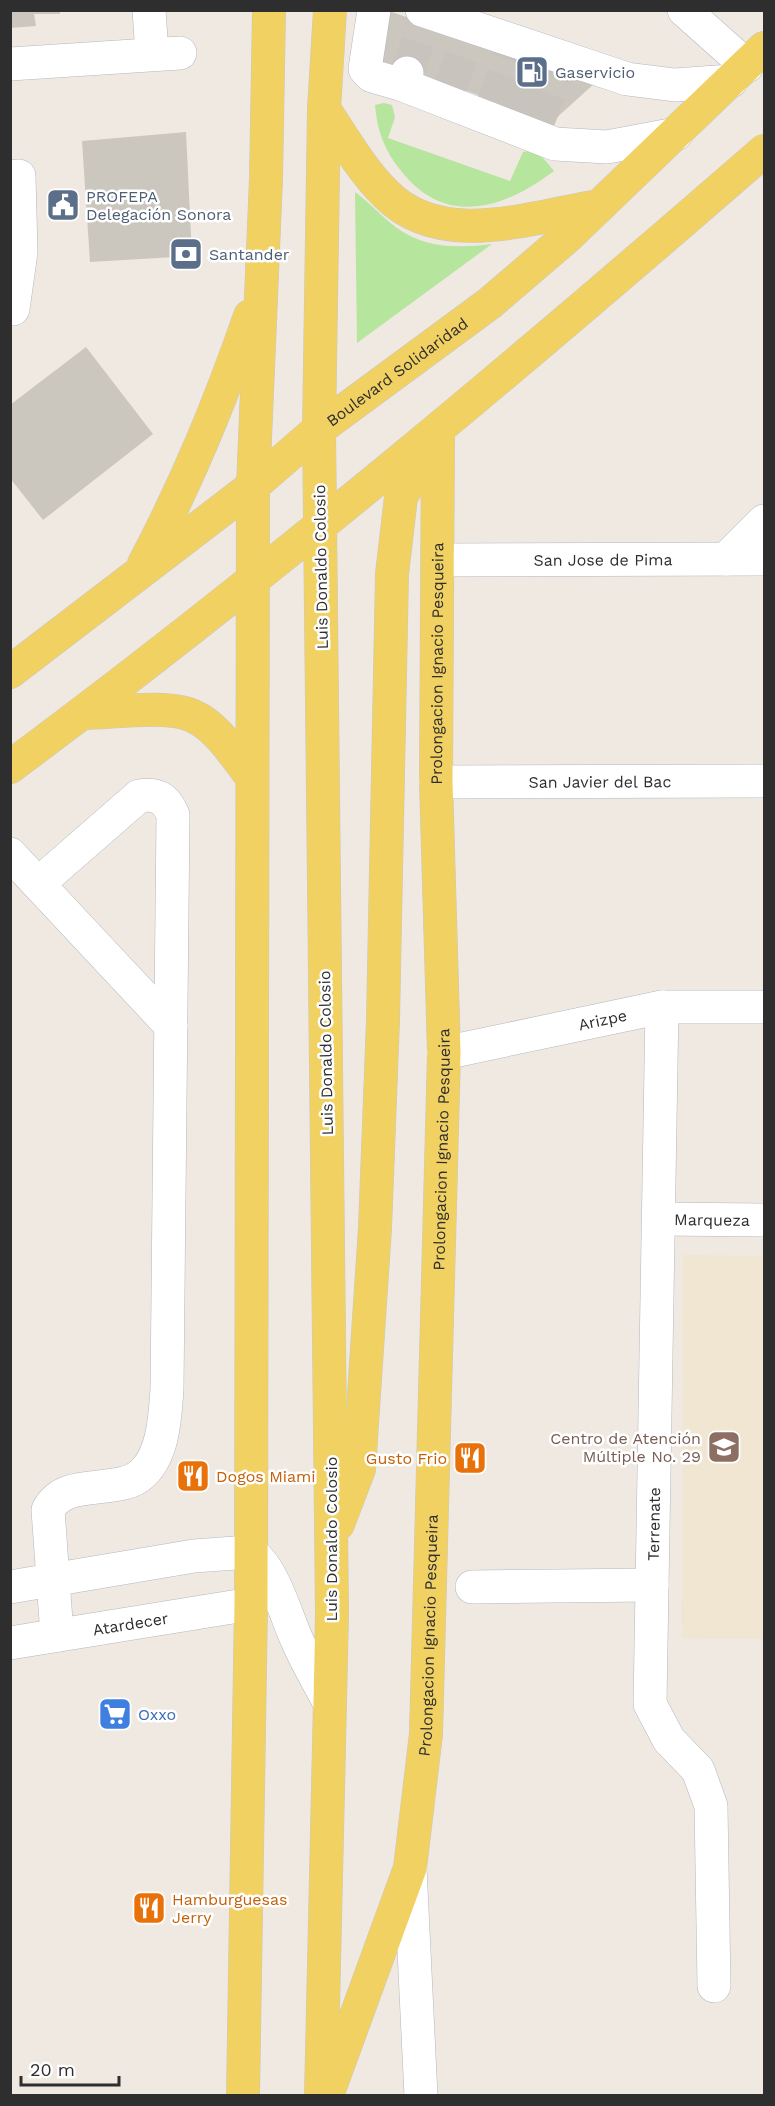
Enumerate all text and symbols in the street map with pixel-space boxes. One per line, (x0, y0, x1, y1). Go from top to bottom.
fuel station icon: Gaservicio (514, 54, 550, 90)
place label: Gaservicio (555, 63, 635, 82)
public building icon: PROFEPA Delegación Sonora (45, 187, 81, 223)
place label: PROFEPA Delegación Sonora (86, 187, 231, 224)
bank icon: Santander (168, 236, 204, 272)
place label: Santander (209, 245, 290, 264)
street label: Boulevard Solidaridad (322, 313, 471, 430)
street label: Luis Donaldo Colosio (310, 484, 332, 650)
street label: Prolongacion Ignacio Pesqueira (426, 542, 447, 785)
street label: San Jose de Pima (534, 550, 672, 569)
street label: San Javier del Bac (529, 772, 671, 791)
street label: Luis Donaldo Colosio (315, 970, 337, 1136)
street label: Arizpe (576, 1005, 629, 1034)
street label: Prolongacion Ignacio Pesqueira (429, 1028, 454, 1271)
street label: Marqueza (674, 1210, 750, 1229)
place label: Centro de Atención Múltiple No. 29 (550, 1429, 701, 1466)
school or university icon: Centro de Atención Múltiple No. 29 (706, 1429, 742, 1465)
restaurant icon: Gusto Frio (452, 1440, 488, 1476)
place label: Gusto Frio (366, 1449, 447, 1468)
street label: Luis Donaldo Colosio (322, 1457, 341, 1621)
restaurant icon: Dogos Miami (175, 1458, 211, 1494)
place label: Dogos Miami (216, 1467, 316, 1486)
street label: Terrenate (644, 1487, 664, 1561)
street label: Prolongacion Ignacio Pesqueira (414, 1514, 441, 1757)
street label: Atardecer (91, 1608, 170, 1639)
supermarket icon: Oxxo (97, 1696, 133, 1732)
place label: Oxxo (138, 1705, 176, 1724)
restaurant icon: Hamburguesas Jerry (131, 1890, 167, 1926)
place label: Hamburguesas Jerry (172, 1890, 288, 1927)
scale bar (21, 2049, 118, 2087)
text: 20 m (30, 2059, 75, 2080)

